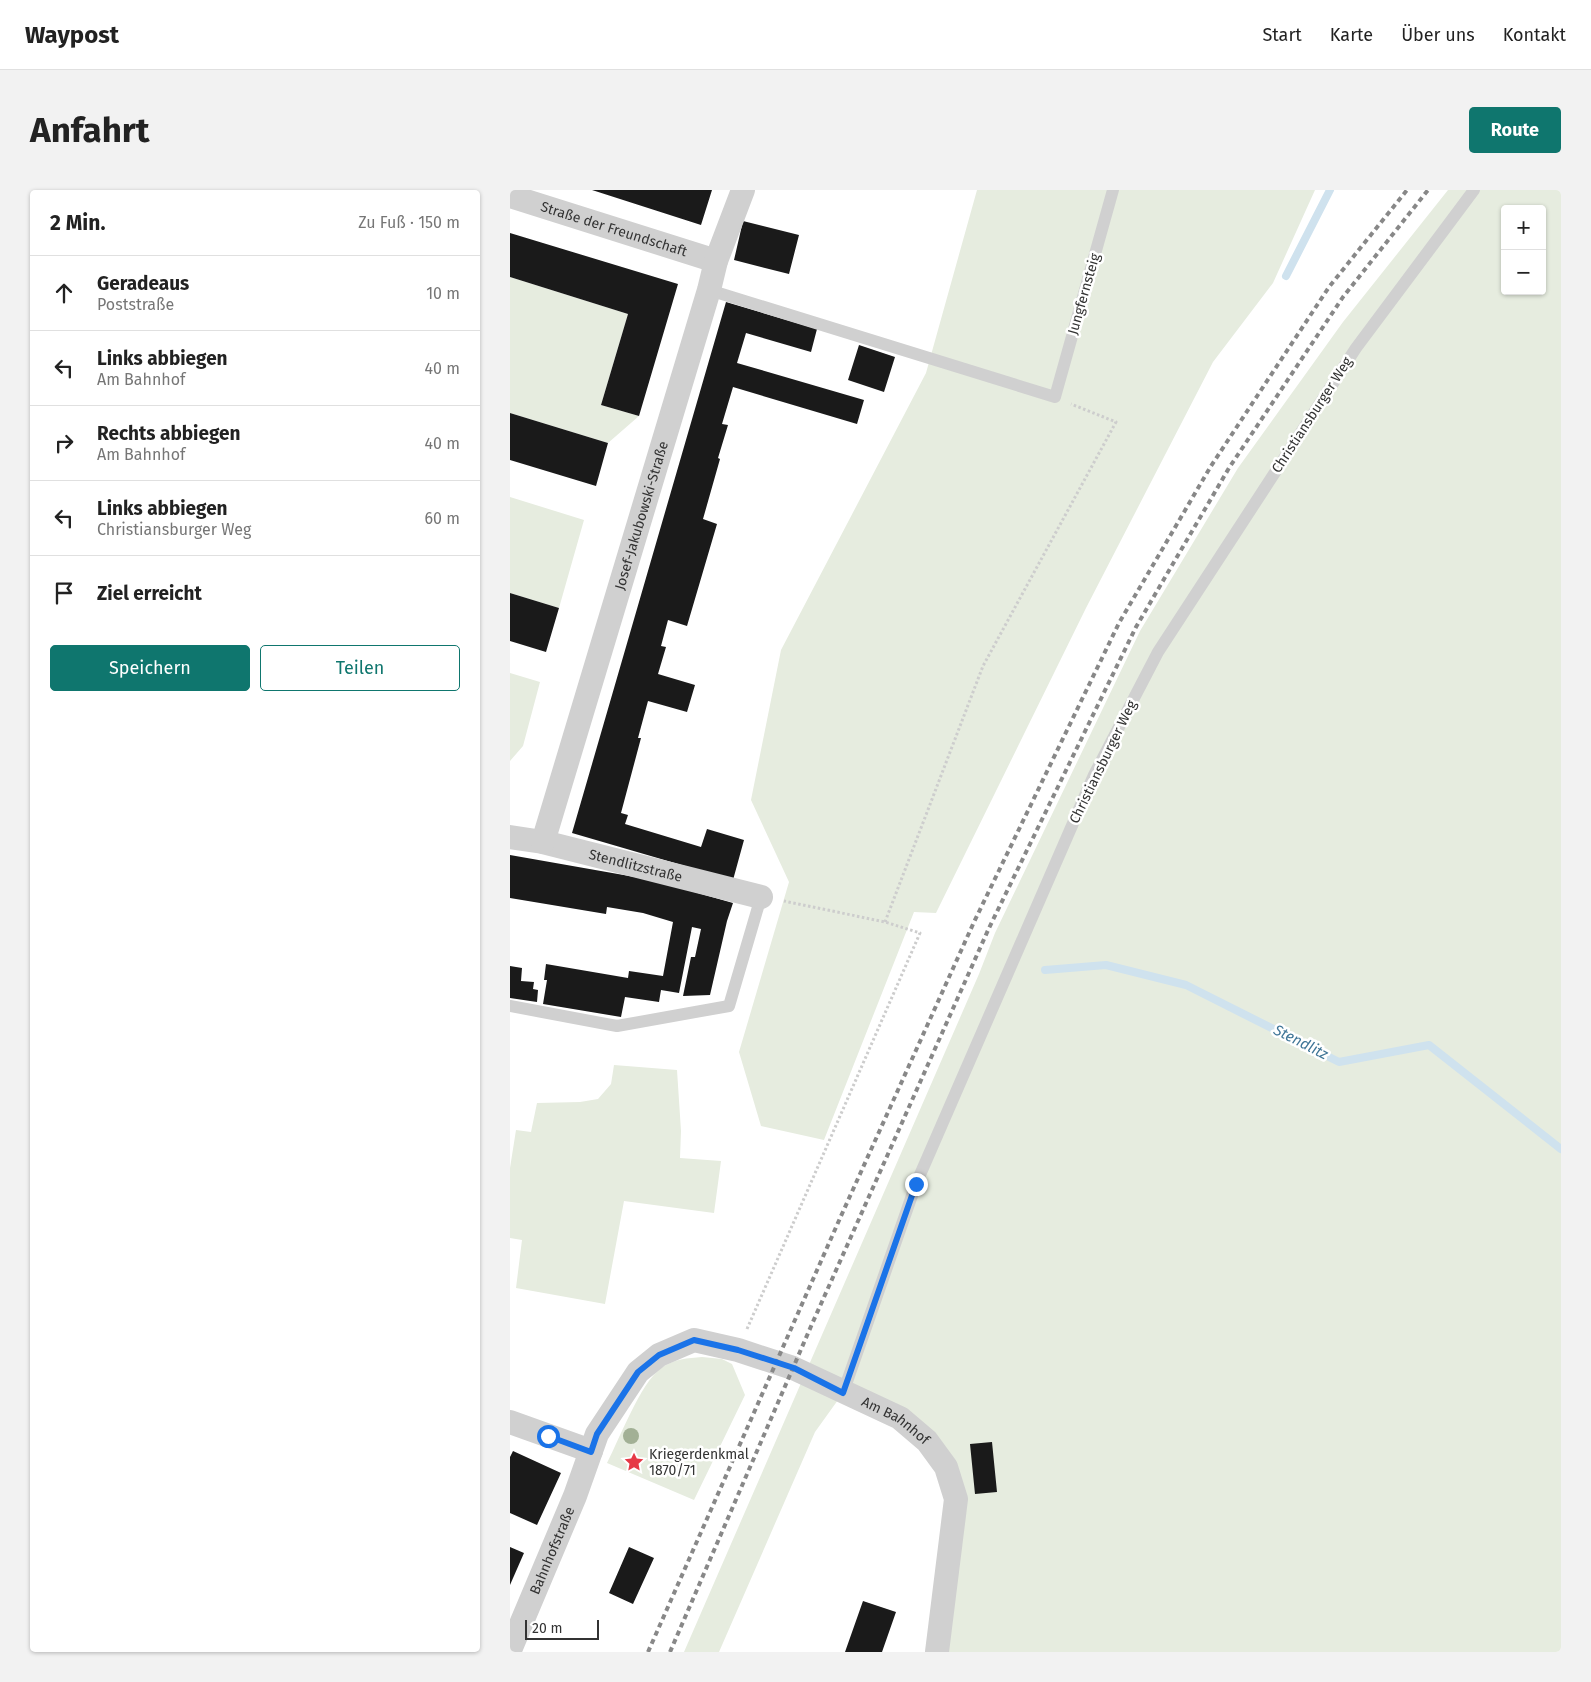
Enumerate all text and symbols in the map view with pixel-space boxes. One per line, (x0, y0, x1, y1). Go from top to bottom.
text: Waypost (25, 21, 119, 49)
text: Start (1262, 24, 1302, 46)
text: Karte (1330, 24, 1373, 46)
text: Über uns (1401, 24, 1475, 46)
text: Kontakt (1503, 24, 1566, 46)
button: Route (1469, 107, 1561, 153)
text: Anfahrt (30, 109, 149, 151)
street label: Straße der Freundschaft (539, 198, 690, 260)
map controls (1501, 205, 1546, 295)
button: + (1501, 205, 1546, 250)
text: 2 Min. (50, 210, 105, 236)
text: Zu Fuß · 150 m (358, 213, 460, 232)
button: − (1501, 250, 1546, 295)
street label: Jungfernsteig (1064, 251, 1104, 337)
text: Geradeaus (97, 272, 189, 295)
icon: ahead (50, 279, 78, 307)
text: 10 m (426, 284, 460, 303)
text: Poststraße (97, 295, 174, 314)
text: Links abbiegen (97, 347, 228, 370)
street label: Christiansburger Weg (1268, 353, 1356, 476)
icon: left (50, 354, 78, 382)
text: 40 m (425, 359, 460, 378)
text: Am Bahnhof (97, 370, 185, 389)
text: Rechts abbiegen (97, 422, 240, 445)
icon: right (50, 429, 78, 457)
text: 40 m (425, 434, 460, 453)
street label: Josef-Jakubowski-Straße (611, 439, 672, 592)
text: Am Bahnhof (97, 445, 185, 464)
text: Links abbiegen (97, 497, 228, 520)
icon: left (50, 504, 78, 532)
text: 60 m (425, 509, 460, 528)
text: Christiansburger Weg (97, 520, 251, 539)
icon: arrive (50, 579, 78, 607)
text: Ziel erreicht (97, 582, 202, 605)
button: Speichern (50, 645, 250, 691)
button: Teilen (260, 645, 460, 691)
street label: Christiansburger Weg (1066, 697, 1141, 826)
street label: Stendlitzstraße (587, 845, 684, 885)
water label: Stendlitz (1270, 1020, 1332, 1064)
route end (905, 1173, 928, 1196)
street label: Am Bahnhof (859, 1393, 934, 1449)
route start (537, 1425, 560, 1448)
place label: Kriegerdenkmal 1870/71 (649, 1446, 749, 1479)
place icon: Kriegerdenkmal 1870/71 (623, 1451, 645, 1473)
street label: Bahnhofstraße (526, 1504, 578, 1597)
scale bar (525, 1617, 599, 1640)
text: 20 m (532, 1620, 562, 1637)

